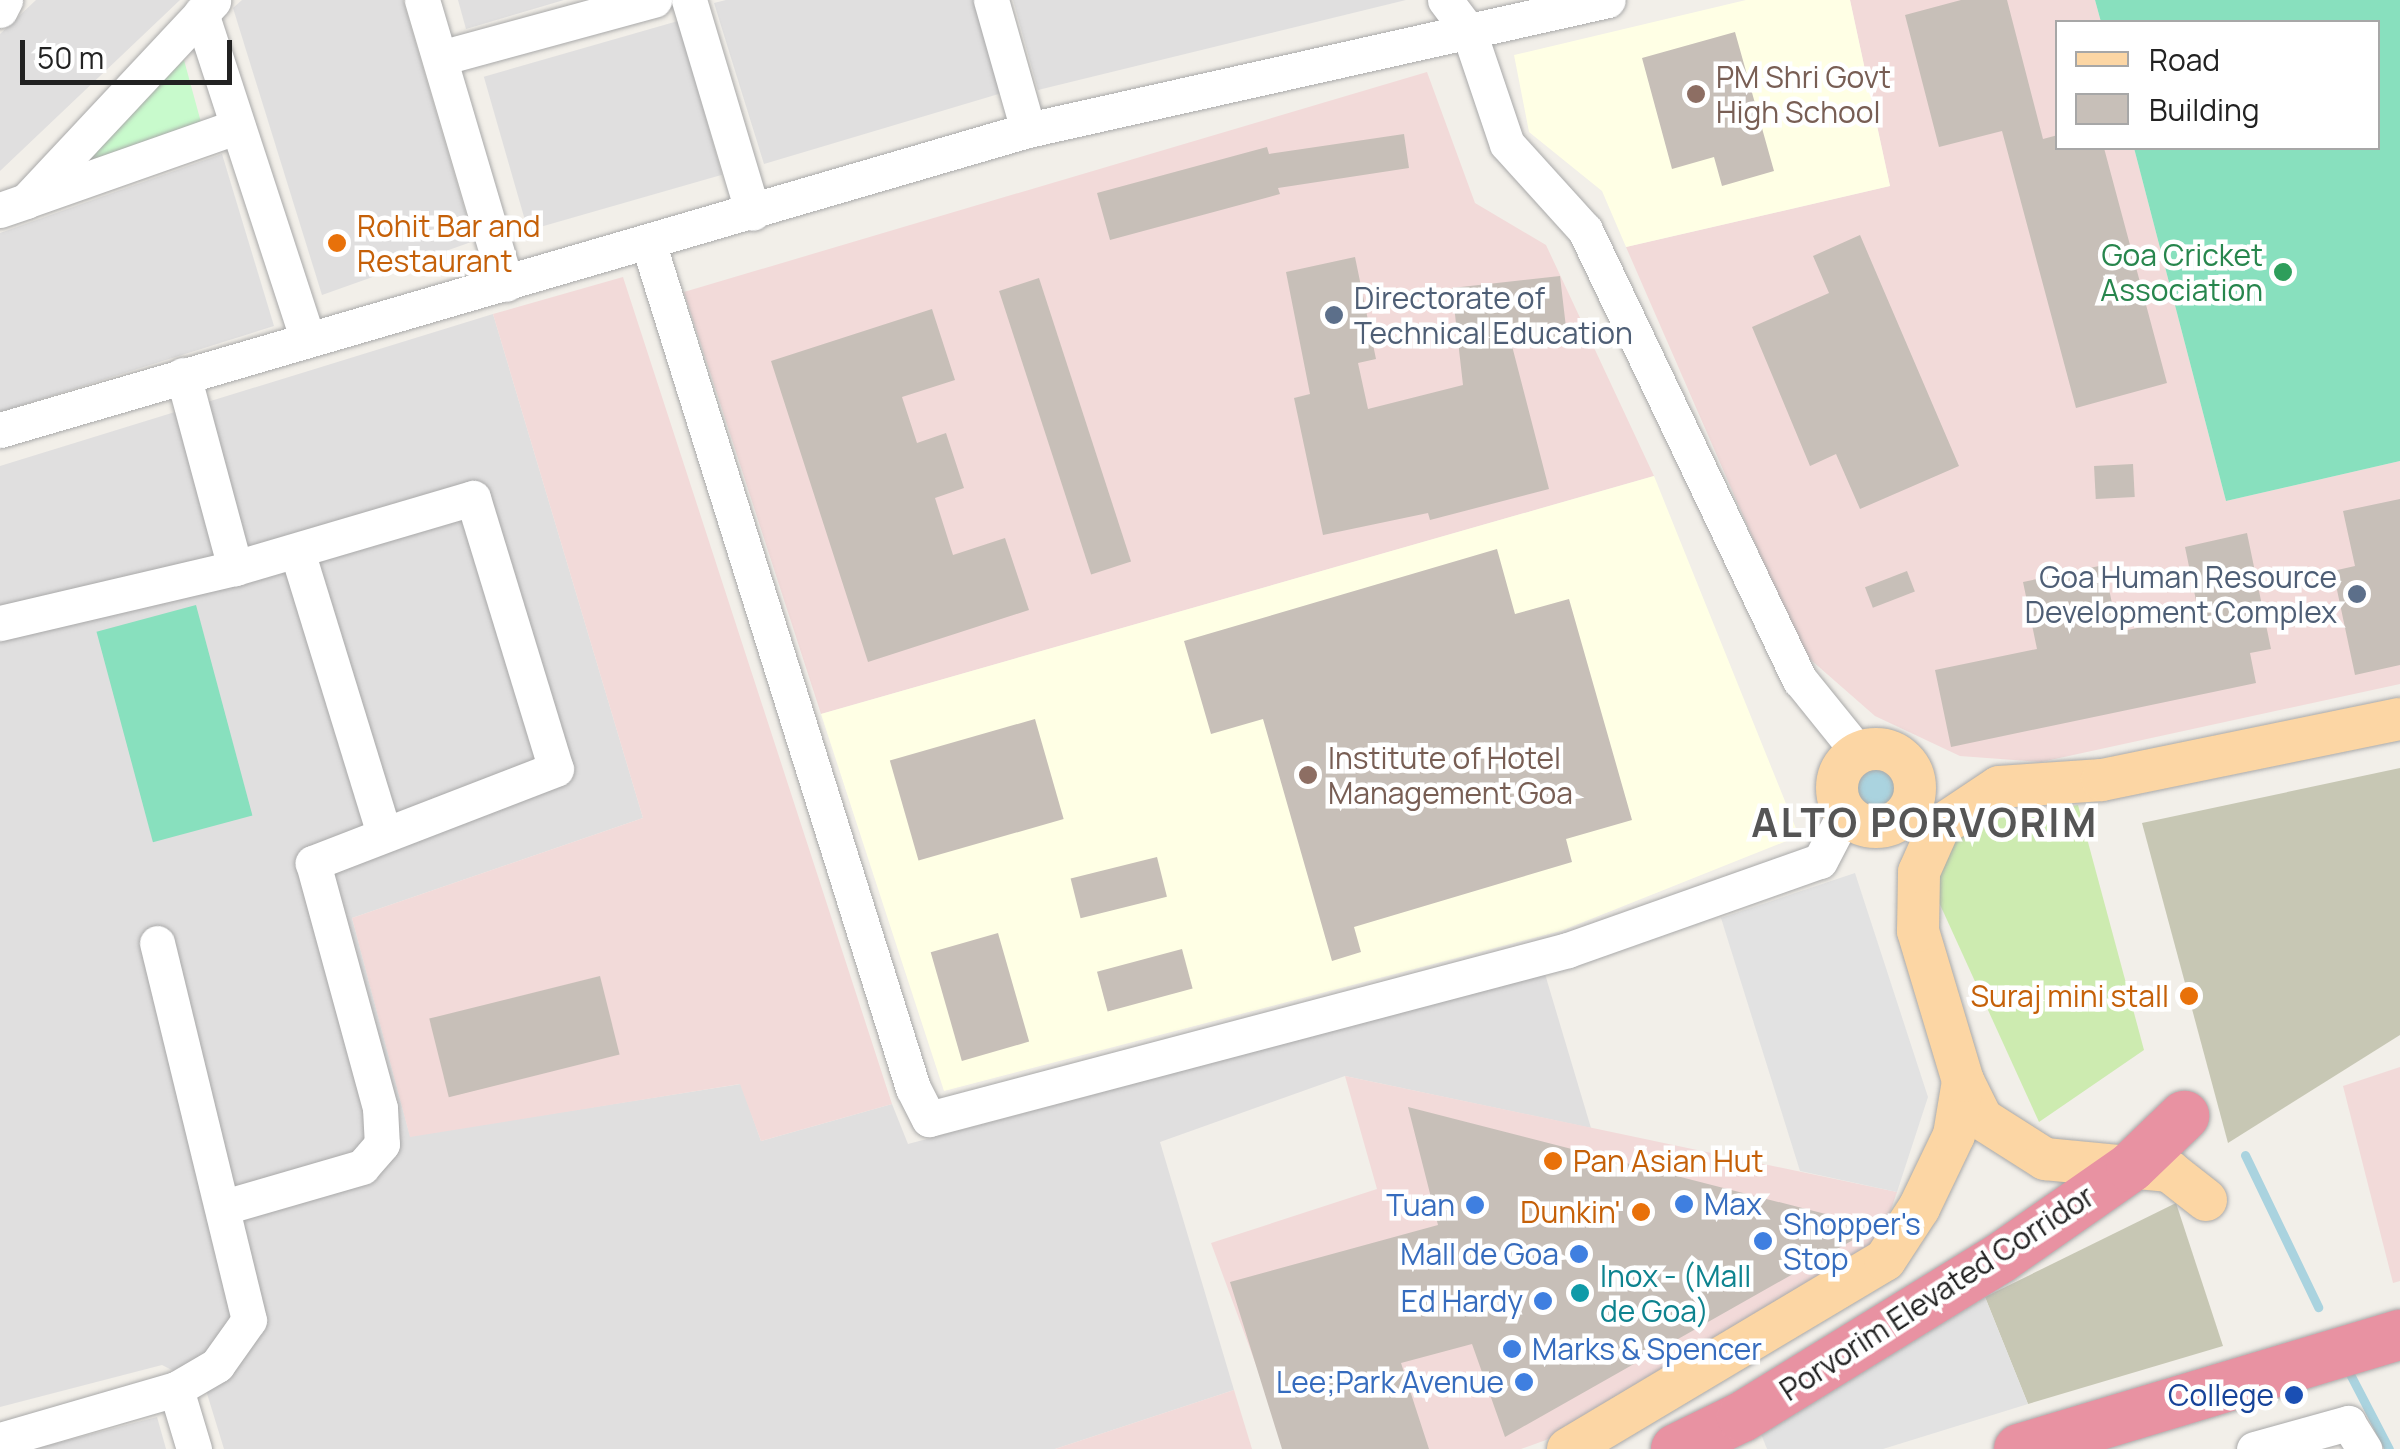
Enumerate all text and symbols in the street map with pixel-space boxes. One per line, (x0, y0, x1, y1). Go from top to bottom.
scale bar (25, 20, 238, 82)
legend (2055, 20, 2380, 150)
text: 50 m (37, 37, 104, 78)
text: Road (2149, 39, 2220, 80)
place label: PM Shri Govt High School (1716, 59, 1891, 130)
marker: PM Shri Govt High School (1685, 83, 1707, 105)
text: Building (2149, 89, 2260, 130)
place label: Rohit Bar and Restaurant (357, 208, 541, 278)
marker: Rohit Bar and Restaurant (326, 232, 348, 254)
place label: Goa Cricket Association (2100, 237, 2263, 308)
marker: Goa Cricket Association (2272, 261, 2294, 283)
place label: Directorate of Technical Education (1354, 280, 1633, 350)
marker: Directorate of Technical Education (1323, 304, 1345, 326)
place label: Goa Human Resource Development Complex (2025, 559, 2337, 630)
marker: Goa Human Resource Development Complex (2346, 583, 2368, 605)
place label: Institute of Hotel Management Goa (1328, 740, 1573, 810)
marker: Institute of Hotel Management Goa (1297, 764, 1319, 786)
district label: ALTO PORVORIM (1751, 798, 2099, 846)
place label: Suraj mini stall (1971, 978, 2169, 1014)
marker: Suraj mini stall (2178, 985, 2200, 1007)
place label: Pan Asian Hut (1573, 1143, 1764, 1179)
marker: Pan Asian Hut (1542, 1150, 1564, 1172)
street label: Porvorim Elevated Corridor (1773, 1178, 2101, 1408)
place label: Max (1704, 1186, 1762, 1222)
place label: Tuan (1386, 1187, 1455, 1223)
marker: Max (1673, 1193, 1695, 1215)
marker: Tuan (1464, 1194, 1486, 1216)
place label: Dunkin' (1520, 1194, 1621, 1230)
marker: Dunkin' (1630, 1201, 1652, 1223)
place label: Shopper's Stop (1783, 1206, 1921, 1276)
marker: Shopper's Stop (1752, 1230, 1774, 1252)
place label: Mall de Goa (1400, 1236, 1559, 1272)
marker: Mall de Goa (1568, 1243, 1590, 1265)
place label: Inox - (Mall de Goa) (1600, 1258, 1751, 1328)
marker: Inox - (Mall de Goa) (1569, 1282, 1591, 1304)
place label: Ed Hardy (1401, 1283, 1523, 1319)
marker: Ed Hardy (1532, 1290, 1554, 1312)
place label: Marks & Spencer (1532, 1331, 1762, 1367)
marker: Marks & Spencer (1501, 1338, 1523, 1360)
place label: Lee;Park Avenue (1276, 1364, 1504, 1400)
marker: Lee;Park Avenue (1513, 1371, 1535, 1393)
place label: College (2168, 1377, 2274, 1413)
marker: College (2283, 1384, 2305, 1406)

